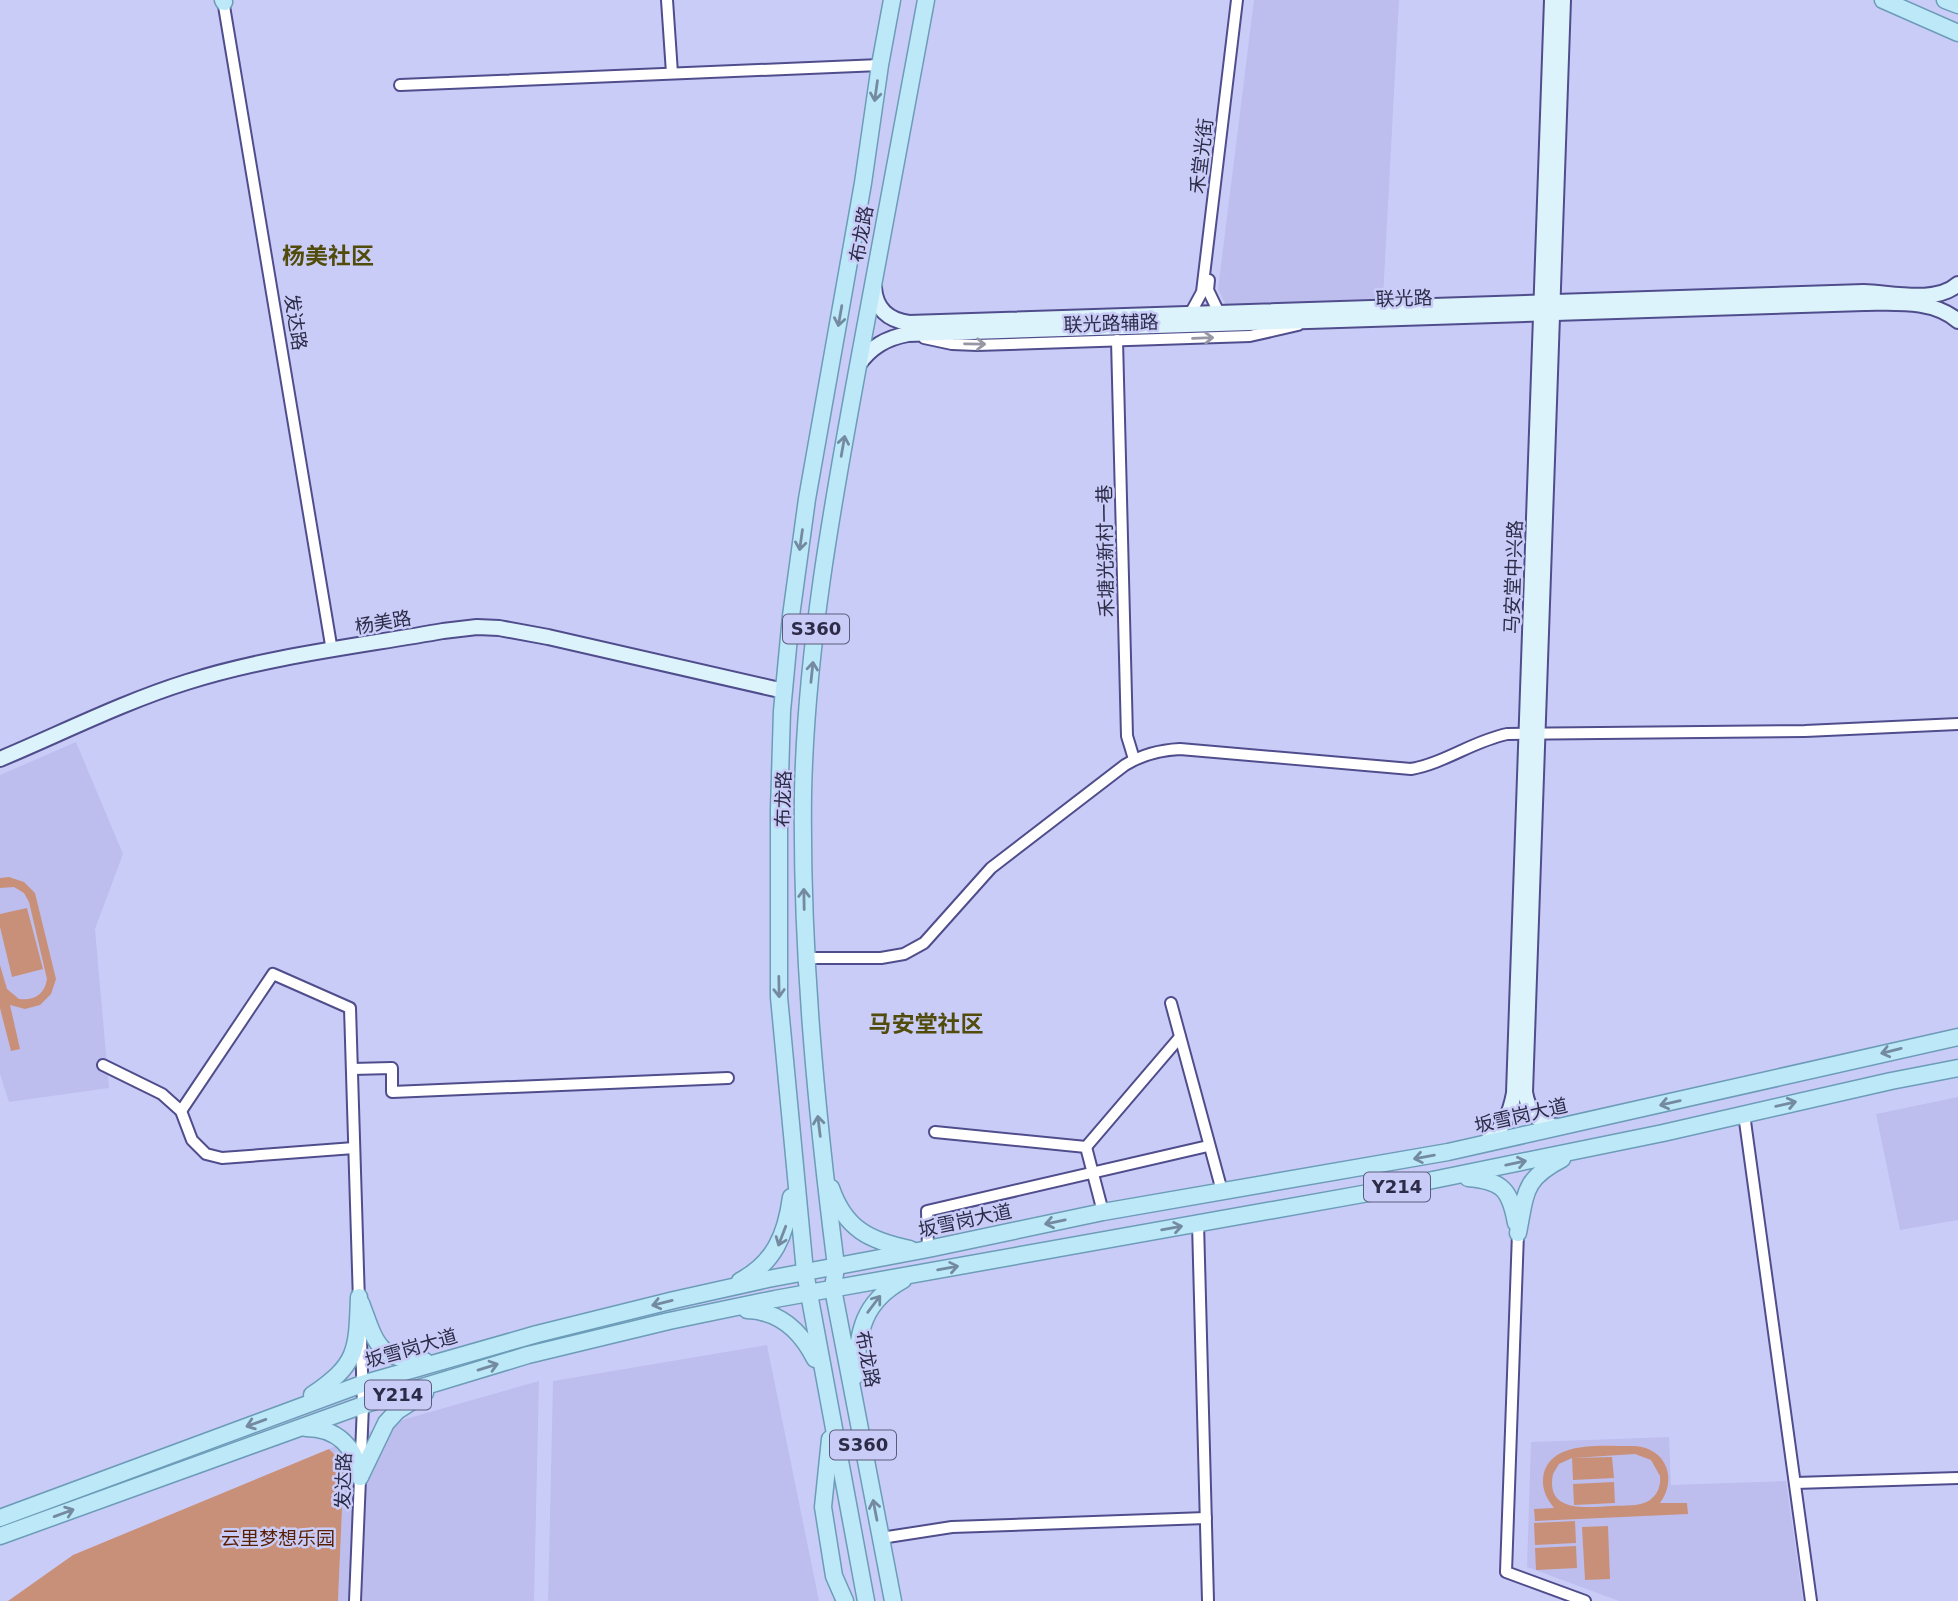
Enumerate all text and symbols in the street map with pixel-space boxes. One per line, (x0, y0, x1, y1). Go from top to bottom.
one-way arrow (869, 79, 882, 102)
street label: 禾堂光街 (1185, 117, 1217, 195)
street label: 布龙路 (845, 204, 877, 264)
district label: 杨美社区 (282, 243, 374, 269)
street label: 联光路 (1375, 286, 1433, 310)
street label: 发达路 (281, 292, 311, 352)
one-way arrow (832, 304, 846, 327)
street label: 联光路辅路 (1063, 310, 1159, 336)
one-way arrow (1191, 331, 1214, 344)
one-way arrow (963, 337, 986, 351)
one-way arrow (837, 435, 850, 458)
street label: 禾塘光新村一巷 (1093, 484, 1117, 618)
street label: 马安堂中兴路 (1500, 520, 1526, 634)
one-way arrow (795, 528, 808, 551)
street label: 杨美路 (353, 606, 413, 638)
road number: S360 (783, 614, 849, 644)
one-way arrow (805, 661, 818, 683)
street label: 布龙路 (772, 770, 794, 828)
one-way arrow (797, 887, 811, 910)
one-way arrow (772, 975, 785, 998)
district label: 马安堂社区 (869, 1011, 984, 1037)
one-way arrow (1880, 1045, 1903, 1058)
street label: 坂雪岗大道 (1472, 1094, 1570, 1136)
one-way arrow (1659, 1097, 1682, 1110)
one-way arrow (1775, 1097, 1797, 1110)
one-way arrow (812, 1115, 825, 1138)
one-way arrow (1413, 1151, 1436, 1164)
one-way arrow (1504, 1156, 1527, 1170)
road number: Y214 (1364, 1172, 1430, 1202)
street label: 坂雪岗大道 (916, 1199, 1014, 1241)
one-way arrow (1044, 1216, 1067, 1230)
one-way arrow (1160, 1221, 1183, 1234)
one-way arrow (774, 1225, 787, 1246)
one-way arrow (936, 1261, 959, 1274)
one-way arrow (867, 1295, 882, 1313)
one-way arrow (651, 1297, 674, 1310)
street label: 坂雪岗大道 (362, 1324, 460, 1372)
street label: 布龙路 (852, 1329, 884, 1389)
one-way arrow (476, 1360, 498, 1372)
road number: Y214 (365, 1380, 431, 1410)
one-way arrow (246, 1417, 268, 1430)
road number: S360 (830, 1430, 896, 1460)
street label: 发达路 (331, 1452, 355, 1510)
one-way arrow (868, 1499, 882, 1522)
one-way arrow (53, 1506, 75, 1518)
park label: 云里梦想乐园 (221, 1527, 335, 1549)

